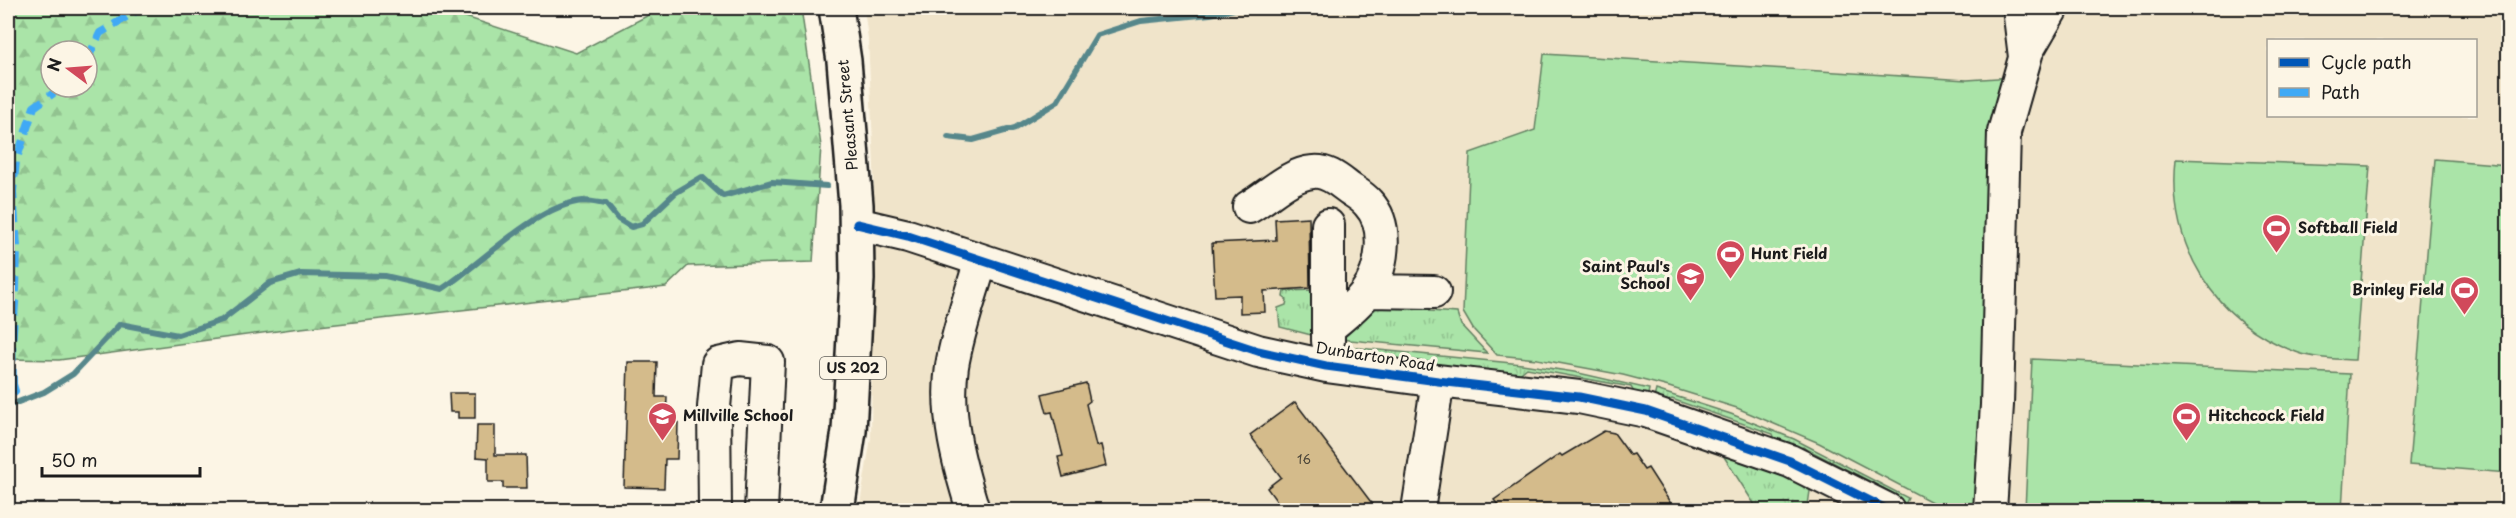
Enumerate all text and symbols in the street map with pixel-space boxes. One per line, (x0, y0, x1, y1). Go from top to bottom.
north arrow (39, 39, 99, 99)
legend (2267, 39, 2477, 117)
text: Cycle path (2321, 48, 2412, 75)
text: N (40, 55, 67, 74)
street label: Pleasant Street (830, 59, 863, 172)
text: Path (2321, 78, 2360, 105)
sports icon: Softball Field (2261, 212, 2293, 254)
place label: Softball Field (2298, 215, 2397, 238)
sports icon: Hunt Field (1714, 238, 1746, 280)
place label: Hunt Field (1751, 241, 1827, 264)
place label: Saint Paul's School (1582, 254, 1670, 294)
school or university icon: Saint Paul's School (1675, 260, 1707, 302)
sports icon: Brinley Field (2449, 274, 2481, 316)
place label: Brinley Field (2352, 277, 2444, 300)
street label: Dunbarton Road (1314, 335, 1437, 376)
road number: US 202 (820, 357, 886, 379)
school or university icon: Millville School (646, 400, 678, 442)
sports icon: Hitchcock Field (2171, 400, 2203, 442)
place label: Millville School (683, 403, 793, 426)
place label: Hitchcock Field (2208, 403, 2324, 426)
scale bar (42, 440, 200, 478)
text: 50 m (51, 446, 98, 473)
house number: 16 (1297, 450, 1311, 468)

